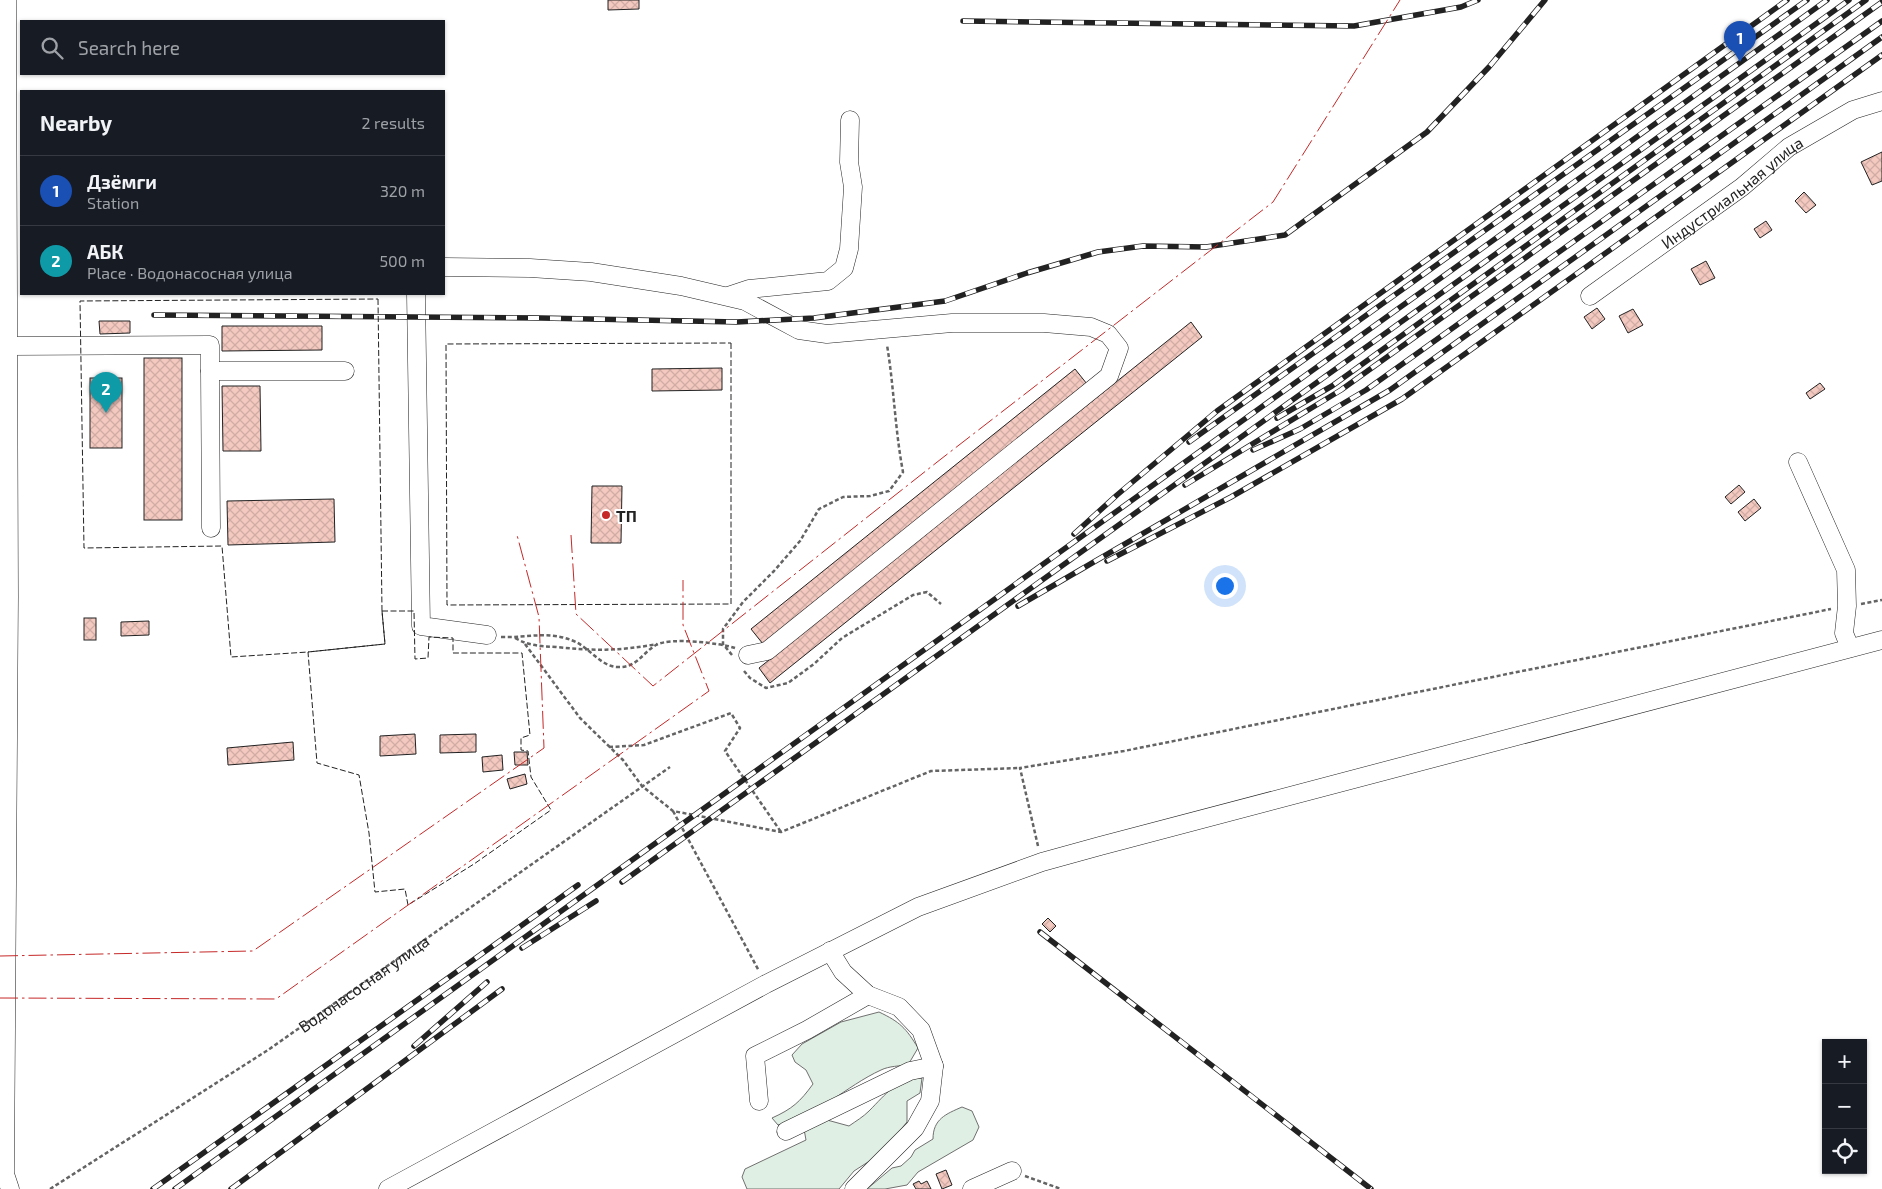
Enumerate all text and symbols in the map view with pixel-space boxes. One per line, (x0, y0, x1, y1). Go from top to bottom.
search box (20, 20, 445, 75)
pin: 1 (1724, 21, 1756, 62)
icon: search (38, 34, 66, 62)
text: Search here (78, 36, 180, 59)
text: Nearby (40, 110, 112, 135)
text: 2 results (362, 113, 425, 132)
street label: Индустриальная улица (1657, 132, 1806, 252)
text: Дзёмги (87, 170, 157, 193)
text: 1 (53, 181, 59, 200)
text: 320 m (380, 181, 425, 200)
text: Station (87, 193, 139, 212)
text: АБК (87, 240, 123, 263)
text: 2 (51, 251, 61, 270)
text: 500 m (380, 251, 425, 270)
text: Place · Водонасосная улица (87, 263, 292, 282)
pin: 2 (90, 372, 122, 413)
place label: ТП (616, 506, 637, 525)
marker: ТП (600, 509, 612, 521)
your location (1212, 573, 1238, 599)
street label: Водонасосная улица (294, 930, 432, 1035)
map controls (1822, 1039, 1867, 1174)
button: + (1822, 1039, 1867, 1084)
button: − (1822, 1084, 1867, 1129)
button: locate (1822, 1129, 1867, 1174)

